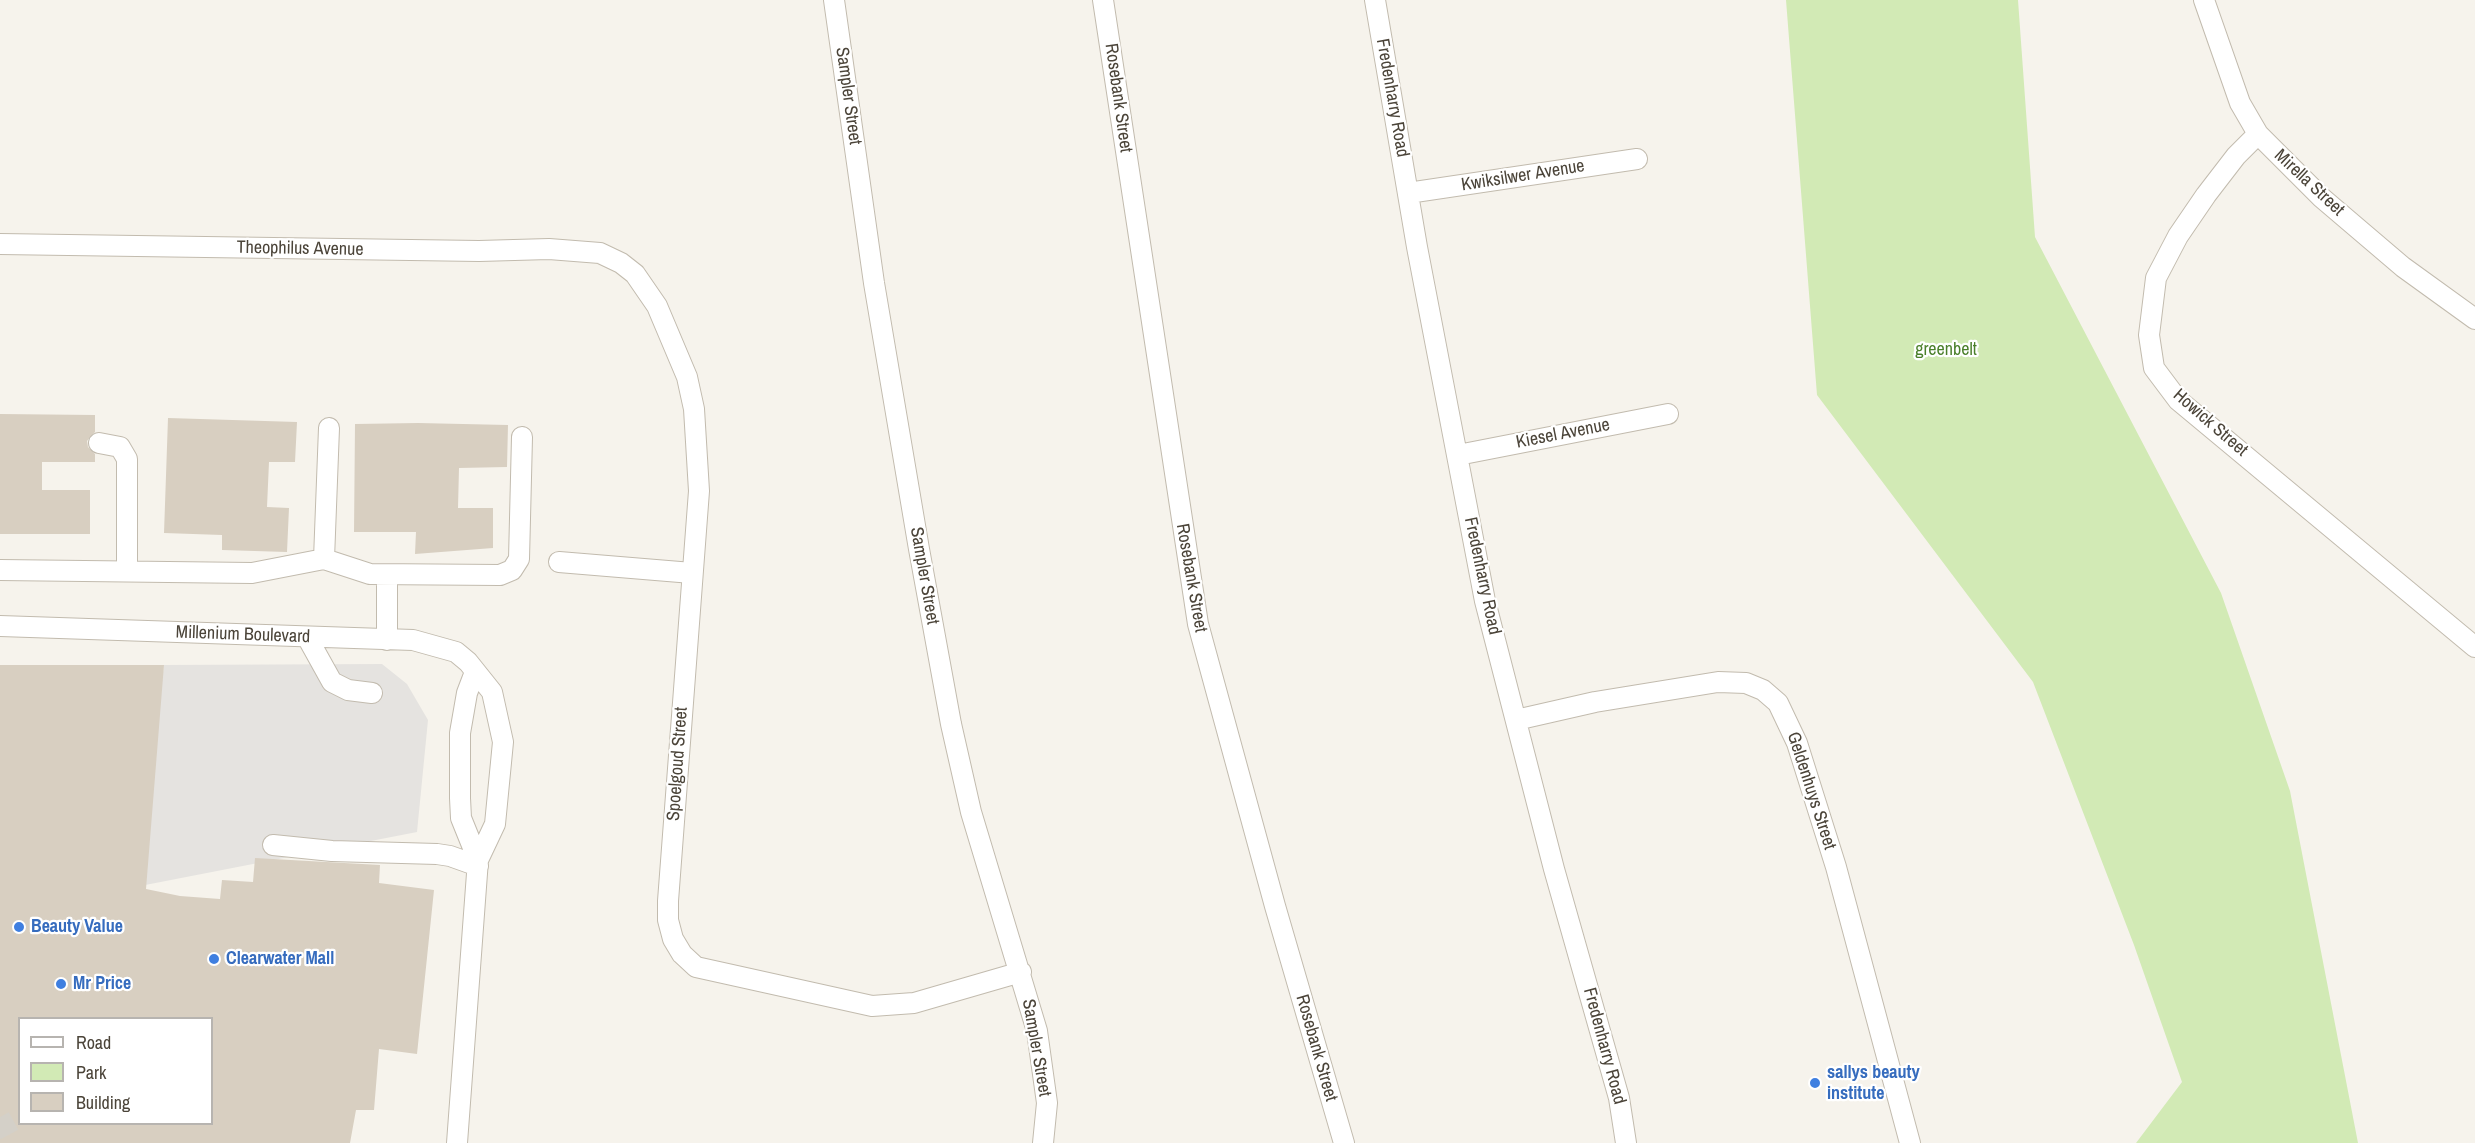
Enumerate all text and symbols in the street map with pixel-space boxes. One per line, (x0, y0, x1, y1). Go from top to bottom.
street label: Fredenharry Road (1371, 37, 1413, 159)
street label: Rosebank Street (1100, 42, 1136, 154)
street label: Sampler Street (830, 46, 866, 146)
street label: Mirella Street (2270, 145, 2348, 221)
street label: Kwiksilwer Avenue (1460, 156, 1586, 196)
street label: Theophilus Avenue (236, 237, 364, 261)
park label: greenbelt (1915, 339, 1977, 361)
street label: Howick Street (2168, 385, 2252, 461)
street label: Kiesel Avenue (1514, 414, 1612, 454)
street label: Fredenharry Road (1459, 515, 1505, 637)
street label: Rosebank Street (1171, 522, 1211, 634)
street label: Sampler Street (905, 526, 943, 626)
street label: Millenium Boulevard (175, 622, 311, 648)
street label: Spoelgoud Street (663, 706, 693, 822)
street label: Geldenhuys Street (1782, 730, 1840, 852)
place label: Beauty Value (31, 916, 123, 938)
marker: Beauty Value (12, 920, 26, 934)
place label: Clearwater Mall (226, 948, 334, 970)
marker: Clearwater Mall (207, 952, 221, 966)
place label: Mr Price (73, 973, 131, 995)
marker: Mr Price (54, 977, 68, 991)
street label: Fredenharry Road (1578, 985, 1630, 1107)
street label: Rosebank Street (1290, 992, 1342, 1104)
street label: Sampler Street (1017, 998, 1055, 1098)
legend (18, 1017, 213, 1125)
text: Road (76, 1030, 111, 1055)
text: Park (76, 1060, 106, 1085)
place label: sallys beauty institute (1827, 1062, 1920, 1104)
marker: sallys beauty institute (1808, 1076, 1822, 1090)
text: Building (76, 1090, 130, 1115)

